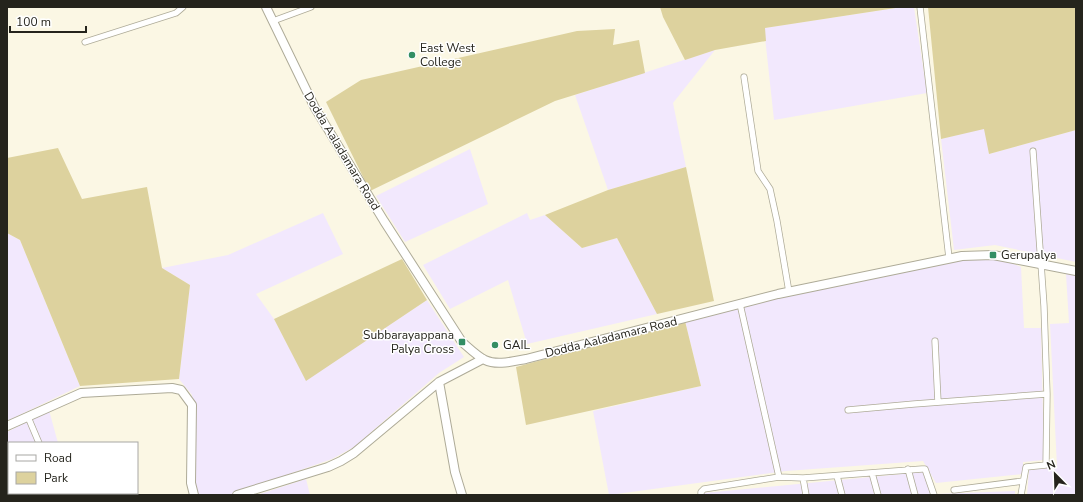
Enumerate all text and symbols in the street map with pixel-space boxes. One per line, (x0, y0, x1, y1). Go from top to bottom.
scale bar (10, 8, 86, 34)
text: 100 m (16, 14, 51, 30)
place label: East West College (420, 40, 476, 70)
marker: East West College (407, 50, 417, 60)
street label: Dodda Aaladamara Road (300, 89, 384, 213)
place label: Gerupalya (1001, 247, 1056, 263)
marker: Gerupalya (988, 250, 998, 260)
street label: Dodda Aaladamara Road (543, 313, 679, 361)
place label: Subbarayappana Palya Cross (363, 327, 454, 357)
marker: Subbarayappana Palya Cross (457, 337, 467, 347)
place label: GAIL (503, 337, 531, 353)
marker: GAIL (490, 340, 500, 350)
legend (8, 442, 138, 494)
text: Road (44, 450, 72, 466)
north arrow (1035, 454, 1075, 494)
text: N (1045, 457, 1058, 474)
text: Park (44, 470, 69, 486)

